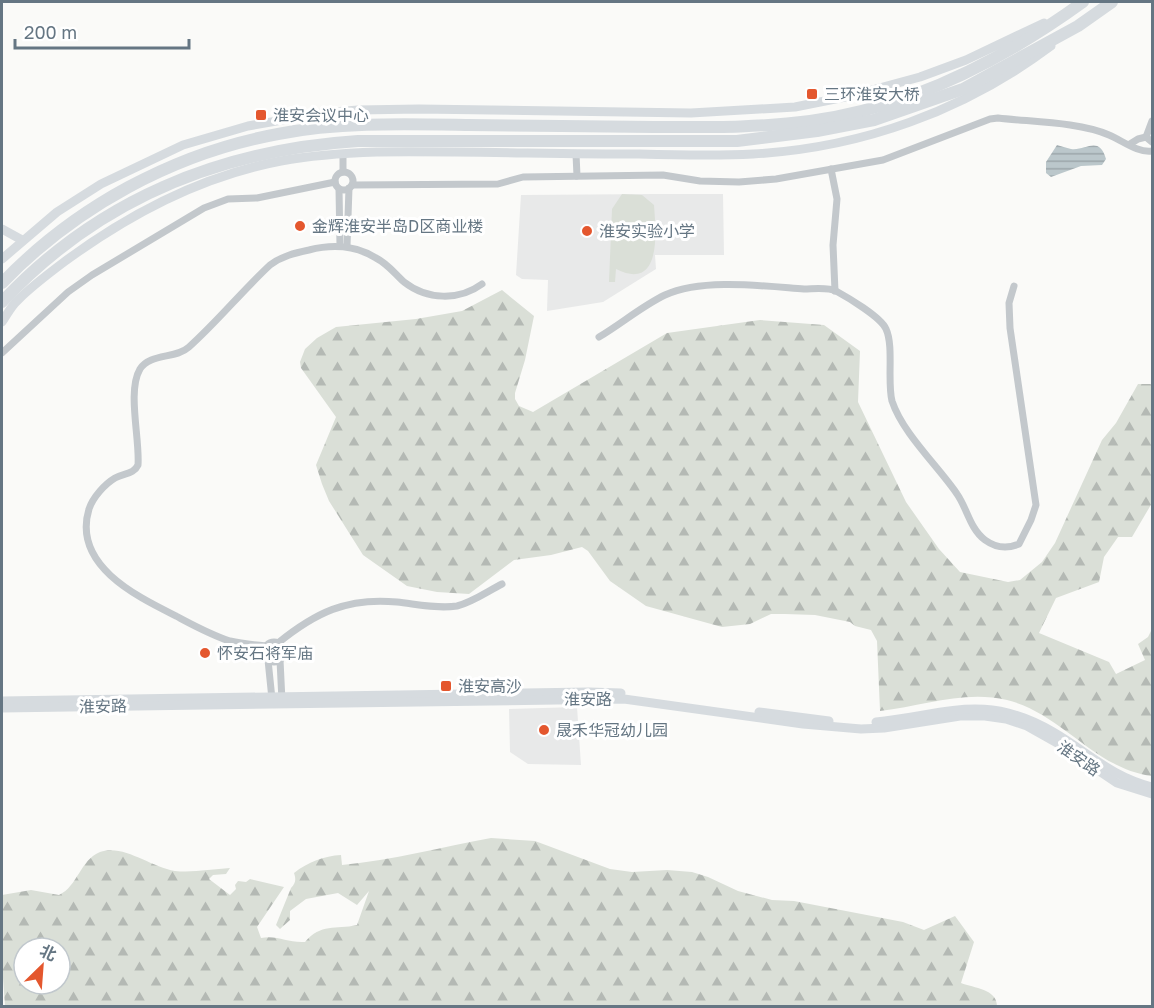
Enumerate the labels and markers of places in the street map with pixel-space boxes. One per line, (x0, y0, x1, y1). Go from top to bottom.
place label: 三环淮安大桥 (824, 84, 920, 104)
marker: 三环淮安大桥 (805, 87, 819, 101)
place label: 淮安会议中心 (273, 105, 369, 125)
marker: 淮安会议中心 (254, 108, 268, 122)
place label: 金辉淮安半岛D区商业楼 (312, 216, 483, 236)
marker: 金辉淮安半岛D区商业楼 (293, 219, 307, 233)
place label: 淮安实验小学 (599, 221, 695, 241)
marker: 淮安实验小学 (580, 224, 594, 238)
place label: 怀安石将军庙 (217, 643, 313, 663)
marker: 怀安石将军庙 (198, 646, 212, 660)
place label: 淮安高沙 (458, 676, 522, 696)
marker: 淮安高沙 (439, 679, 453, 693)
place label: 晟禾华冠幼儿园 (556, 720, 668, 740)
marker: 晟禾华冠幼儿园 (537, 723, 551, 737)

